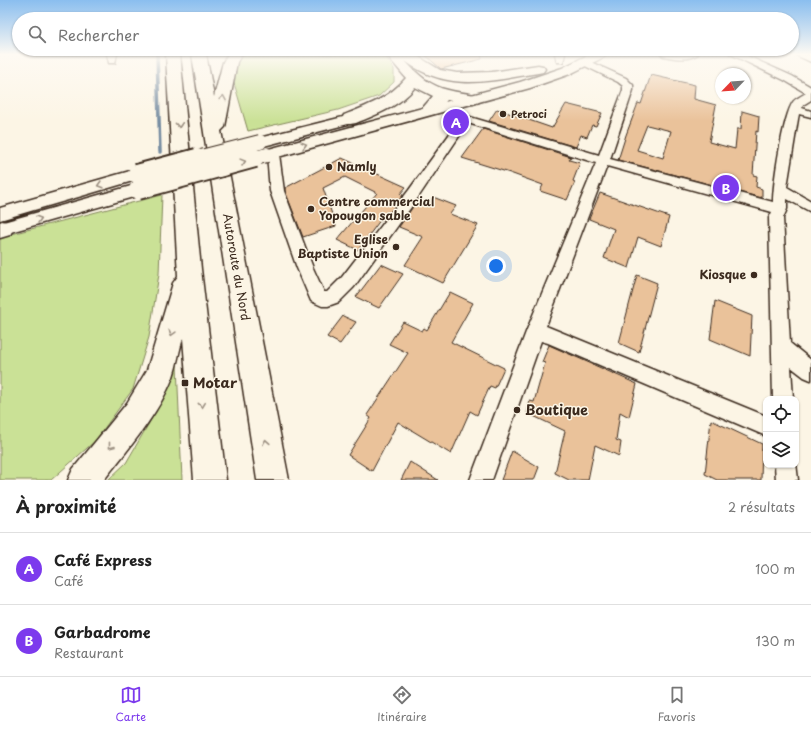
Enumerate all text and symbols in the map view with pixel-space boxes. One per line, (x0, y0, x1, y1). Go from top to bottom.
search box (12, 12, 799, 56)
icon: search (26, 23, 48, 45)
text: Rechercher (58, 23, 139, 46)
north arrow (715, 68, 751, 104)
one-way arrow (218, 95, 226, 101)
place label: Petroci (511, 106, 547, 121)
pin: A (443, 107, 469, 137)
marker: Petroci (498, 109, 508, 119)
one-way arrow (174, 122, 183, 128)
one-way arrow (301, 141, 308, 150)
place label: Namly (337, 157, 376, 175)
one-way arrow (239, 158, 246, 167)
marker: Namly (324, 162, 334, 172)
pin: B (713, 173, 739, 203)
one-way arrow (97, 180, 104, 189)
place label: Centre commercial Yopougon sable (319, 192, 434, 224)
marker: Centre commercial Yopougon sable (306, 204, 316, 214)
street label: Autoroute du Nord (219, 212, 255, 322)
one-way arrow (36, 215, 43, 224)
place label: Eglise Baptiste Union (297, 230, 388, 262)
marker: Eglise Baptiste Union (391, 242, 401, 252)
your location (486, 256, 506, 276)
place label: Kiosque (699, 265, 746, 283)
marker: Kiosque (749, 270, 759, 280)
one-way arrow (168, 330, 177, 337)
place label: Motar (193, 372, 238, 393)
marker: Motar (180, 378, 190, 388)
map controls (763, 396, 799, 468)
button: locate (763, 396, 799, 432)
place label: Boutique (525, 399, 588, 420)
one-way arrow (198, 402, 207, 408)
marker: Boutique (512, 405, 522, 415)
button: layers (763, 432, 799, 468)
one-way arrow (263, 438, 271, 445)
one-way arrow (109, 442, 116, 449)
text: À proximité (16, 493, 116, 519)
text: 2 résultats (728, 497, 795, 516)
text: Café Express (54, 548, 152, 571)
text: A (24, 559, 34, 578)
text: 100 m (755, 559, 795, 578)
text: Café (54, 571, 83, 590)
text: Garbadrome (54, 620, 151, 643)
text: B (25, 631, 33, 650)
text: 130 m (756, 631, 795, 650)
text: Restaurant (54, 643, 124, 662)
tab: Carte (116, 684, 146, 725)
tab: Itinéraire (377, 684, 427, 725)
tab: Favoris (658, 684, 695, 725)

